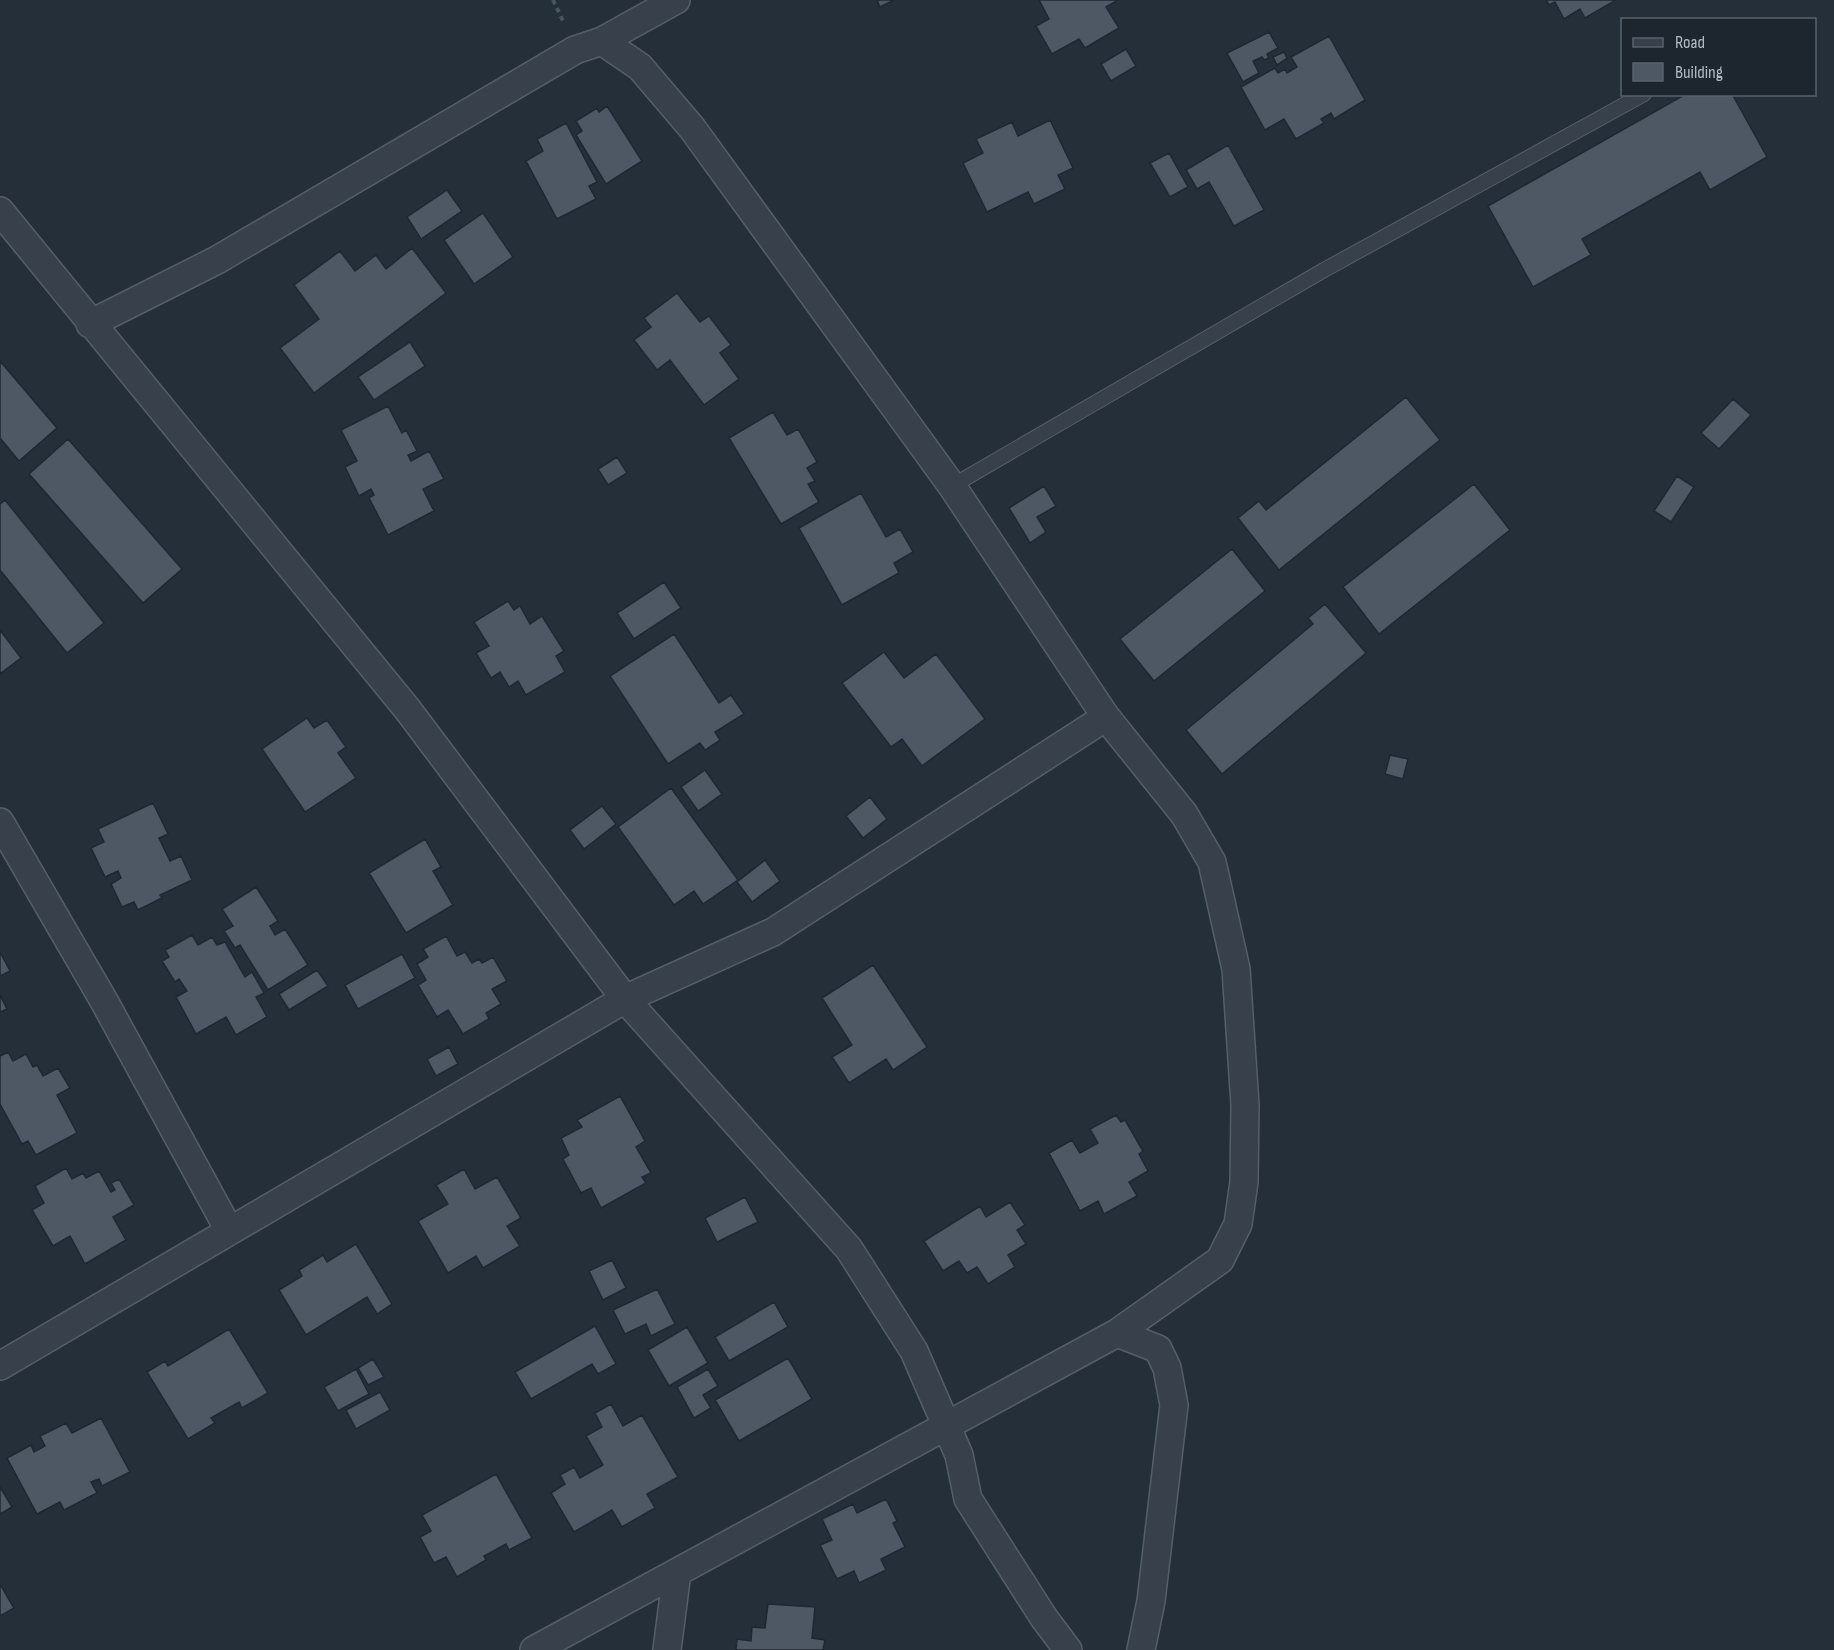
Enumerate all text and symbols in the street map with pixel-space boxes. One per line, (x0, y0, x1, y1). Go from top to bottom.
legend (1621, 18, 1816, 96)
text: Road (1675, 32, 1705, 53)
text: Building (1675, 62, 1723, 83)

